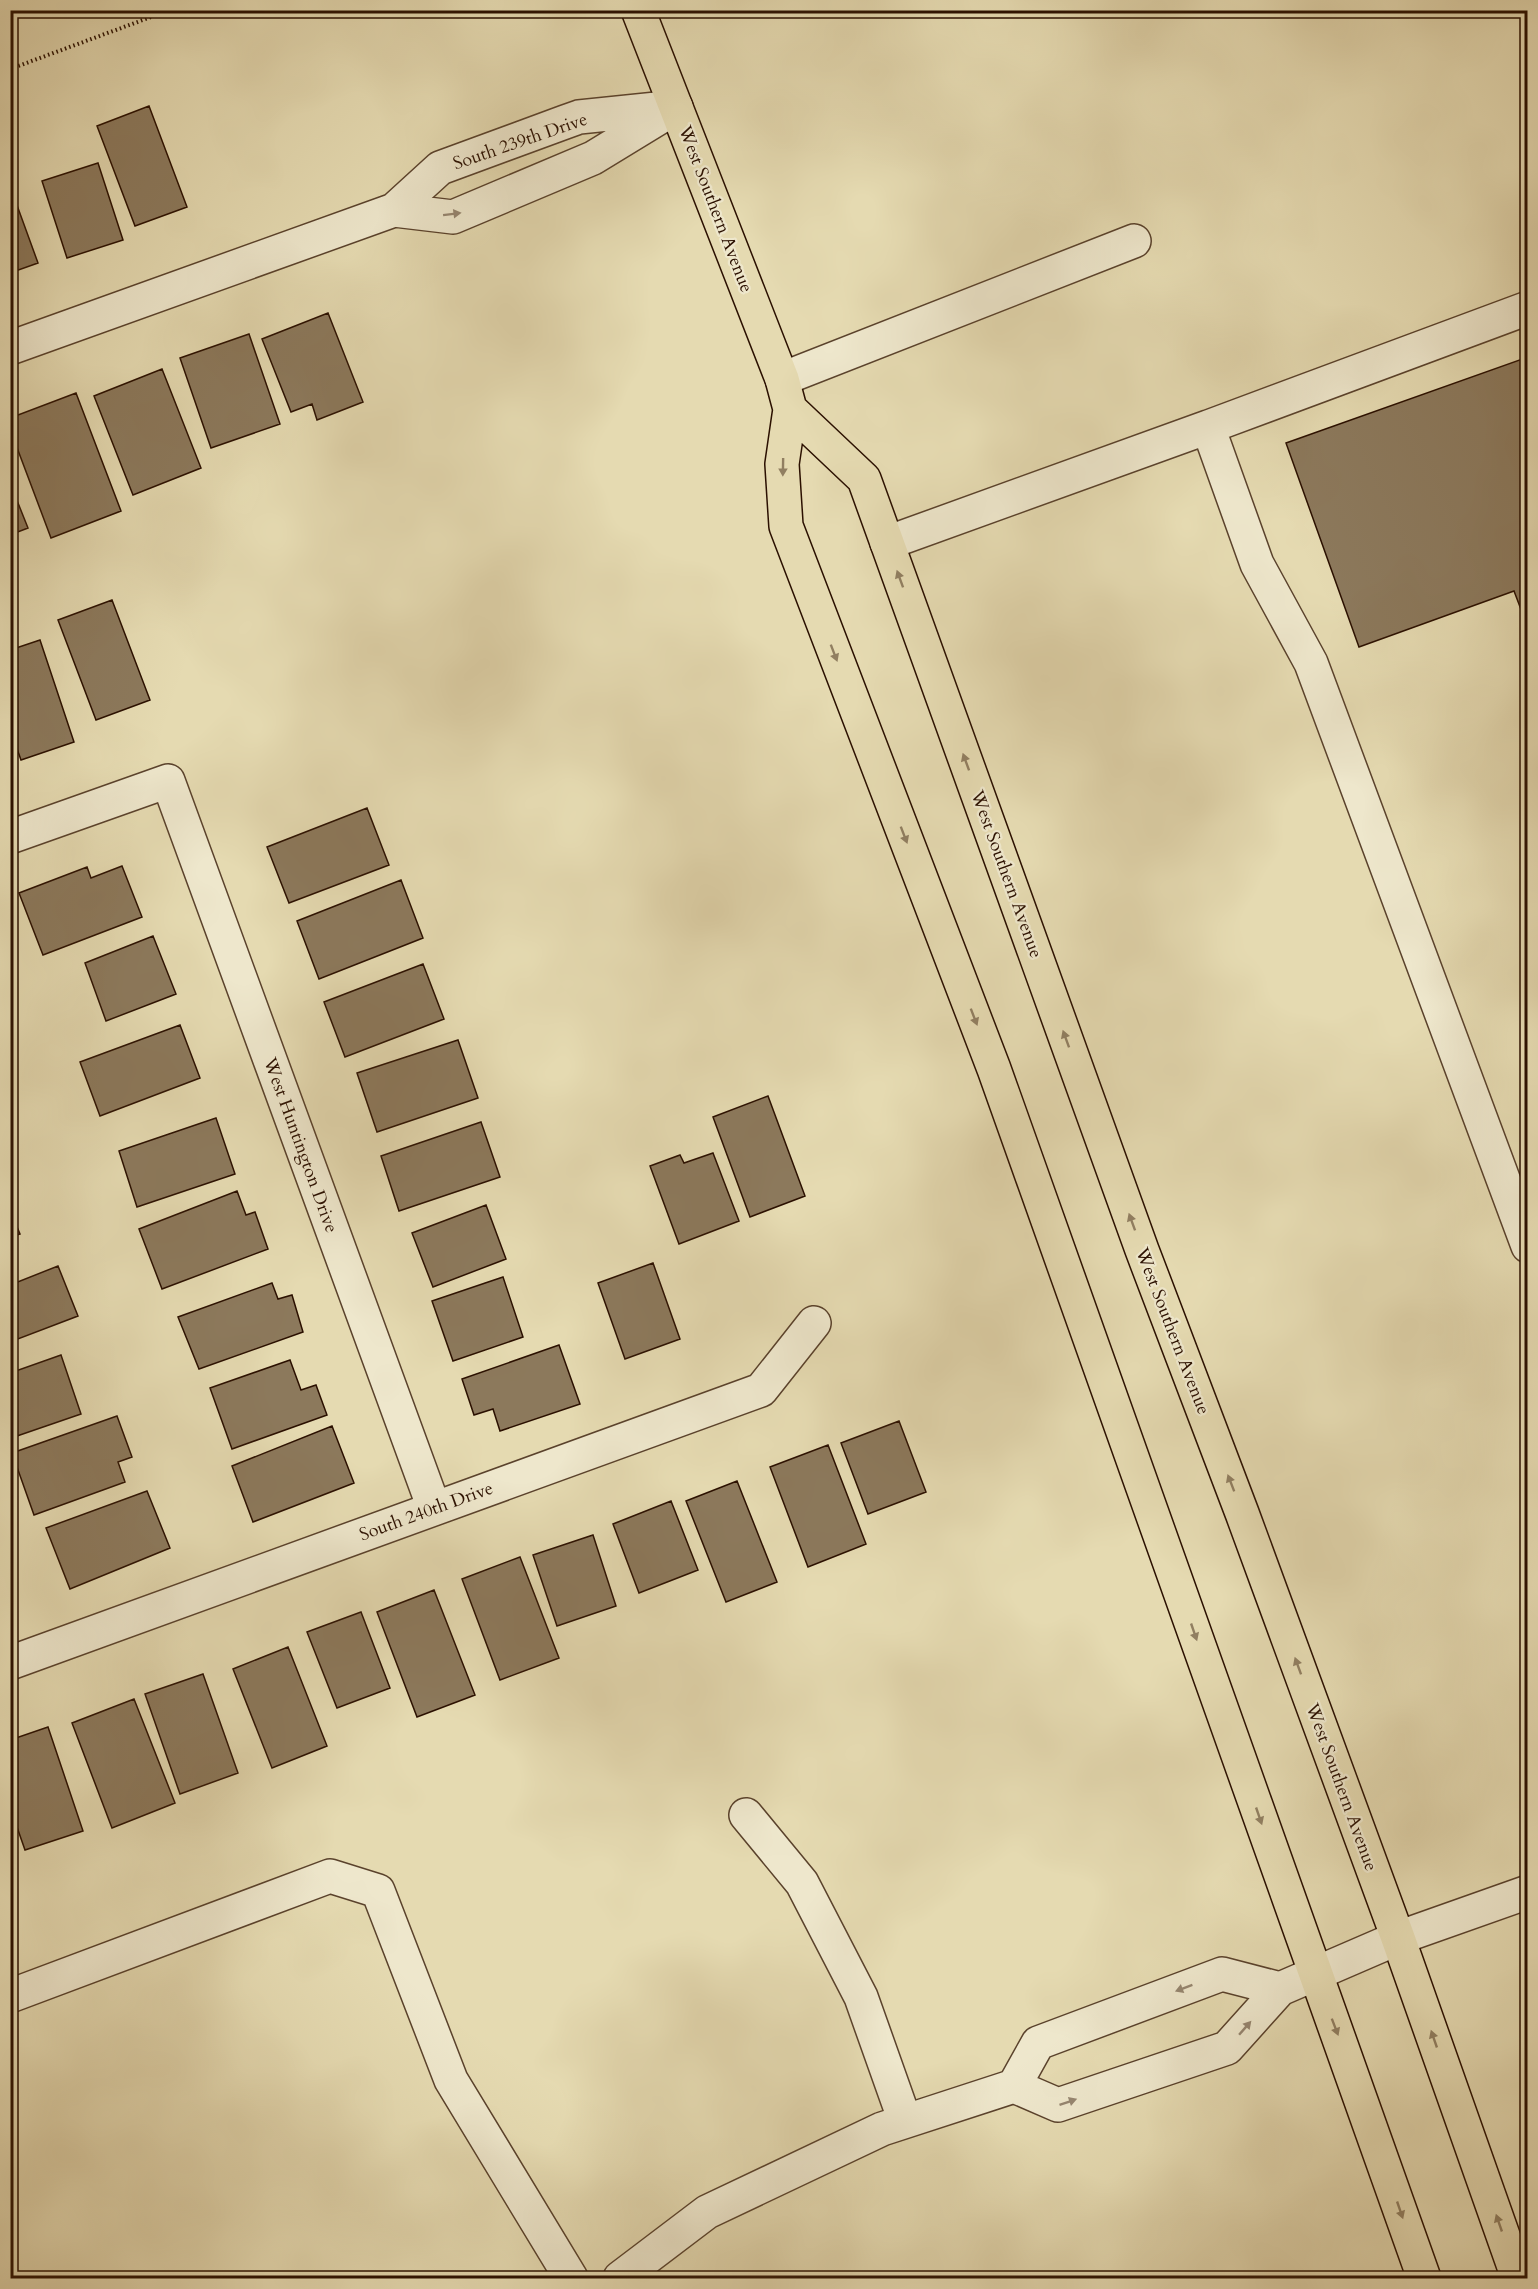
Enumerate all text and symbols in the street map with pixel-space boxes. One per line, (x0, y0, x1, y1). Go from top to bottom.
street label: South 239th Drive (450, 107, 591, 176)
street label: West Southern Avenue (672, 121, 759, 296)
one-way arrow (443, 210, 462, 219)
one-way arrow (778, 457, 788, 476)
one-way arrow (894, 570, 904, 588)
one-way arrow (830, 644, 840, 662)
one-way arrow (961, 753, 971, 771)
street label: West Southern Avenue (964, 786, 1049, 962)
one-way arrow (900, 826, 909, 844)
one-way arrow (970, 1008, 979, 1026)
one-way arrow (1060, 1029, 1070, 1047)
street label: West Huntington Drive (257, 1053, 344, 1236)
one-way arrow (1127, 1213, 1137, 1231)
street label: West Southern Avenue (1129, 1243, 1216, 1418)
one-way arrow (1225, 1474, 1235, 1492)
street label: South 240th Drive (356, 1476, 497, 1547)
one-way arrow (1189, 1623, 1199, 1641)
one-way arrow (1293, 1657, 1303, 1675)
street label: West Southern Avenue (1299, 1699, 1384, 1875)
one-way arrow (1254, 1807, 1264, 1825)
one-way arrow (1174, 1984, 1192, 1994)
one-way arrow (1330, 2018, 1340, 2036)
one-way arrow (1238, 2020, 1252, 2035)
one-way arrow (1428, 2030, 1438, 2048)
one-way arrow (1059, 2097, 1077, 2106)
one-way arrow (1396, 2202, 1406, 2220)
one-way arrow (1493, 2214, 1503, 2232)

